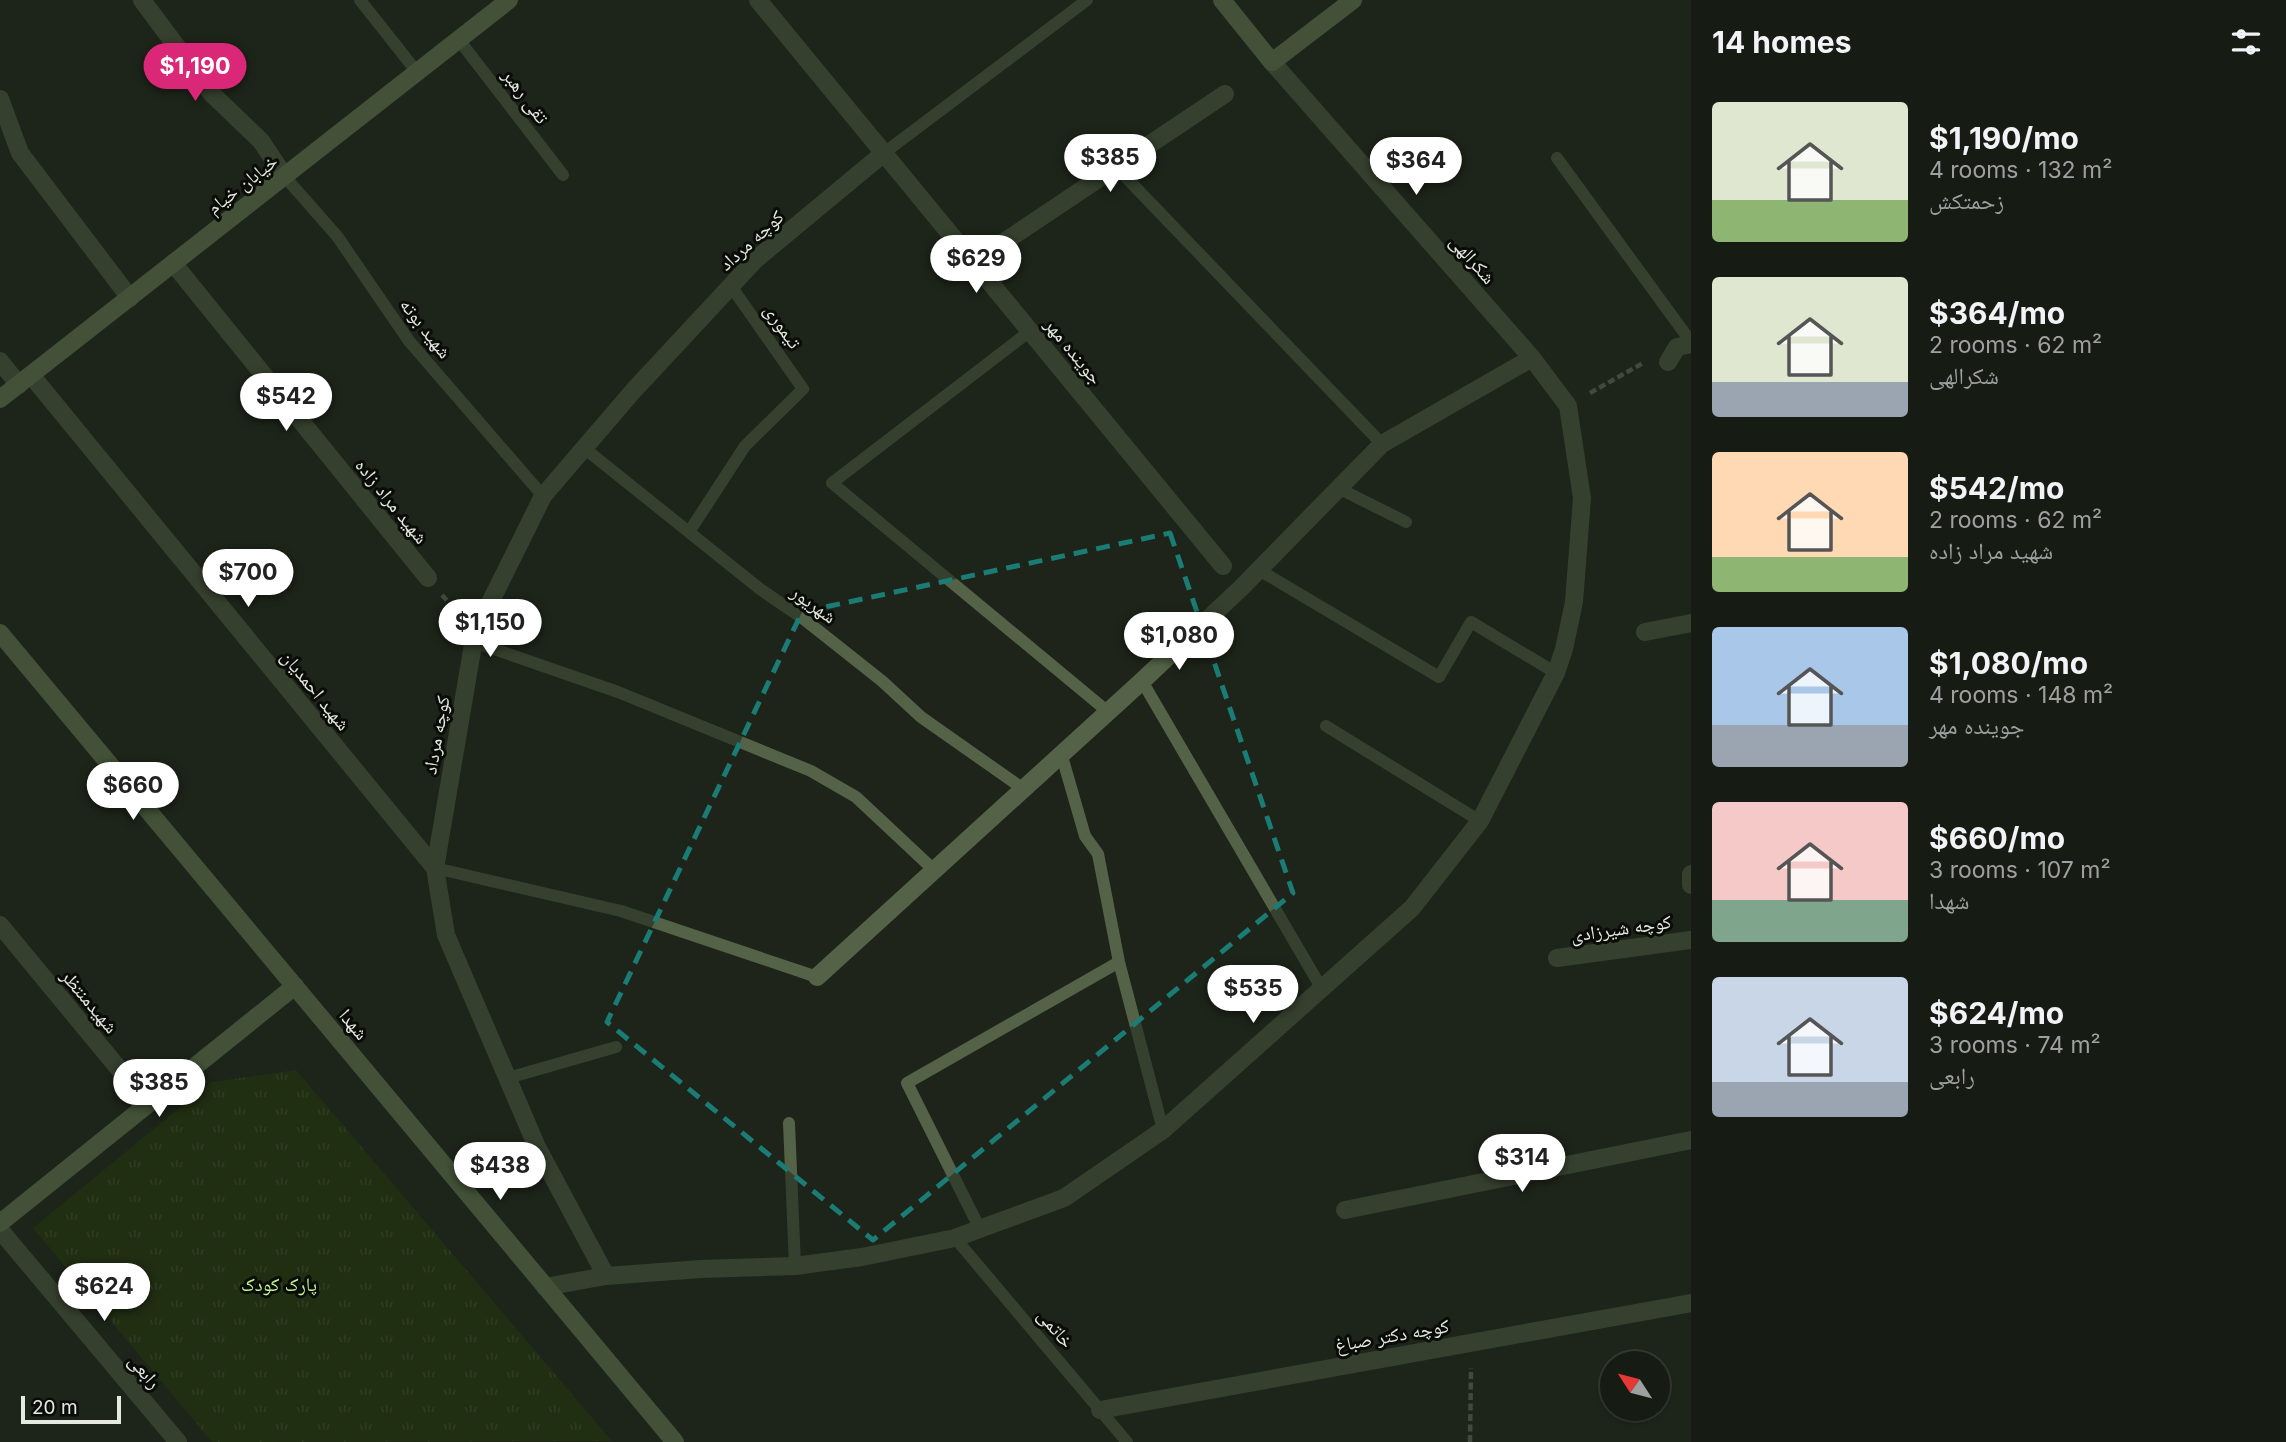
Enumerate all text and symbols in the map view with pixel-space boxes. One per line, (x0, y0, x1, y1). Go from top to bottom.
icon: filters (2227, 23, 2265, 61)
text: 14 homes (1712, 24, 1851, 60)
pin: $1,190 (138, 43, 252, 103)
text: $1,190 (160, 52, 230, 80)
street label: تقی رهبر (497, 64, 554, 128)
text: $1,190/mo (1929, 120, 2079, 156)
icon: home (1768, 130, 1852, 214)
pin: $385 (1069, 134, 1151, 194)
pin: $364 (1375, 138, 1457, 197)
text: $385 (1080, 143, 1140, 171)
text: $364 (1386, 146, 1446, 174)
street label: خیابان خیام (202, 150, 283, 221)
text: 4 rooms · 132 m² (1929, 156, 2112, 184)
text: زحمتکش (1929, 187, 2004, 215)
street label: کوچه مرداد (714, 205, 789, 275)
street label: شکرالهی (1445, 230, 1500, 289)
pin: $629 (935, 236, 1017, 295)
text: $629 (946, 244, 1006, 272)
street label: شهید بوته (395, 294, 456, 363)
text: $364/mo (1929, 295, 2065, 331)
street label: تیموری (759, 300, 806, 353)
icon: home (1768, 305, 1852, 389)
street label: جوینده مهر (1039, 313, 1107, 389)
text: 2 rooms · 62 m² (1929, 331, 2102, 359)
text: شکرالهی (1929, 362, 1999, 390)
pin: $542 (245, 374, 327, 433)
text: $542 (256, 382, 316, 410)
street label: شهید مراد زاده (350, 454, 433, 548)
text: $542/mo (1929, 470, 2064, 506)
icon: home (1768, 480, 1852, 564)
text: 2 rooms · 62 m² (1929, 506, 2102, 534)
text: شهید مراد زاده (1929, 537, 2053, 565)
pin: $700 (207, 550, 289, 609)
text: $700 (218, 558, 278, 586)
street label: شهریور (786, 580, 841, 628)
pin: $1,150 (433, 600, 547, 659)
text: $1,150 (455, 608, 525, 636)
pin: $1,080 (1122, 612, 1236, 672)
text: $1,080 (1140, 621, 1218, 649)
street label: شهید احمدیان (276, 645, 355, 735)
text: $1,080/mo (1929, 645, 2088, 681)
icon: home (1768, 655, 1852, 739)
text: 4 rooms · 148 m² (1929, 681, 2113, 709)
street label: کوچه مرداد (418, 694, 455, 776)
text: جوینده مهر (1929, 712, 2024, 740)
pin: $660 (92, 762, 174, 822)
text: $660 (103, 771, 163, 799)
text: $660/mo (1929, 820, 2065, 856)
icon: home (1768, 830, 1852, 914)
text: 3 rooms · 107 m² (1929, 856, 2111, 884)
text: شهدا (1929, 887, 1969, 915)
street label: کوچه شیرزادی (1569, 910, 1673, 947)
street label: شهیدمنتظر (56, 964, 123, 1038)
pin: $535 (1212, 965, 1294, 1025)
text: $535 (1223, 974, 1283, 1002)
text: $624/mo (1929, 995, 2064, 1031)
street label: شهدا (334, 1004, 373, 1044)
icon: home (1768, 1005, 1852, 1089)
text: 3 rooms · 74 m² (1929, 1031, 2101, 1059)
pin: $385 (118, 1060, 200, 1119)
text: رابعی (1929, 1062, 1975, 1090)
text: $385 (129, 1068, 189, 1096)
pin: $314 (1481, 1134, 1563, 1194)
pin: $438 (459, 1142, 541, 1202)
text: $314 (1494, 1143, 1550, 1171)
text: $438 (470, 1151, 530, 1179)
pin: $624 (63, 1264, 145, 1323)
text: $624 (74, 1272, 134, 1300)
park label: پارک کودک (241, 1273, 317, 1296)
street label: خاتمی (1033, 1304, 1079, 1353)
street label: کوچه دکتر صباغ (1333, 1314, 1451, 1357)
street label: رابعی (124, 1349, 166, 1393)
north arrow (1600, 1351, 1670, 1421)
map controls (1600, 1351, 1670, 1421)
scale bar (21, 1393, 121, 1425)
text: 20 m (32, 1396, 78, 1419)

